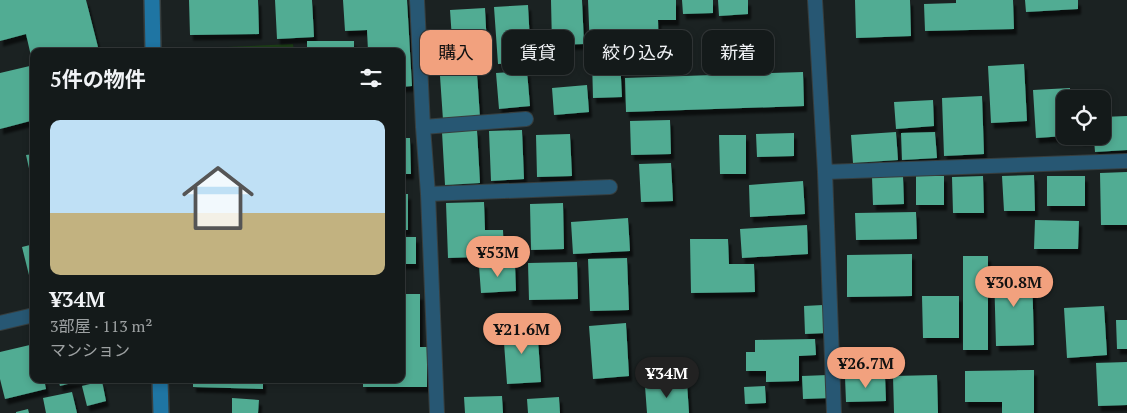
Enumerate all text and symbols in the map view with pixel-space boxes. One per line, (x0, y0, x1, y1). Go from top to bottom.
chip: 購入 (420, 30, 492, 75)
chip: 賃貸 (502, 30, 574, 75)
chip: 絞り込み (584, 30, 692, 75)
chip: 新着 (702, 30, 774, 75)
icon: filters (357, 64, 385, 92)
text: 5件の物件 (50, 65, 146, 93)
map controls (1056, 90, 1111, 145)
button: locate (1056, 90, 1111, 145)
icon: home (173, 153, 263, 243)
pin: ¥53M (468, 236, 528, 278)
text: ¥53M (477, 241, 519, 263)
pin: ¥30.8M (973, 266, 1055, 308)
text: ¥30.8M (986, 271, 1042, 293)
text: ¥34M (50, 285, 105, 313)
pin: ¥21.6M (481, 312, 563, 355)
text: 3部屋 · 113 m² (50, 315, 152, 337)
text: ¥21.6M (494, 318, 550, 340)
text: マンション (50, 339, 130, 361)
pin: ¥26.7M (825, 346, 907, 389)
text: ¥26.7M (838, 352, 894, 374)
pin: ¥34M (637, 356, 697, 399)
text: ¥34M (646, 362, 688, 384)

